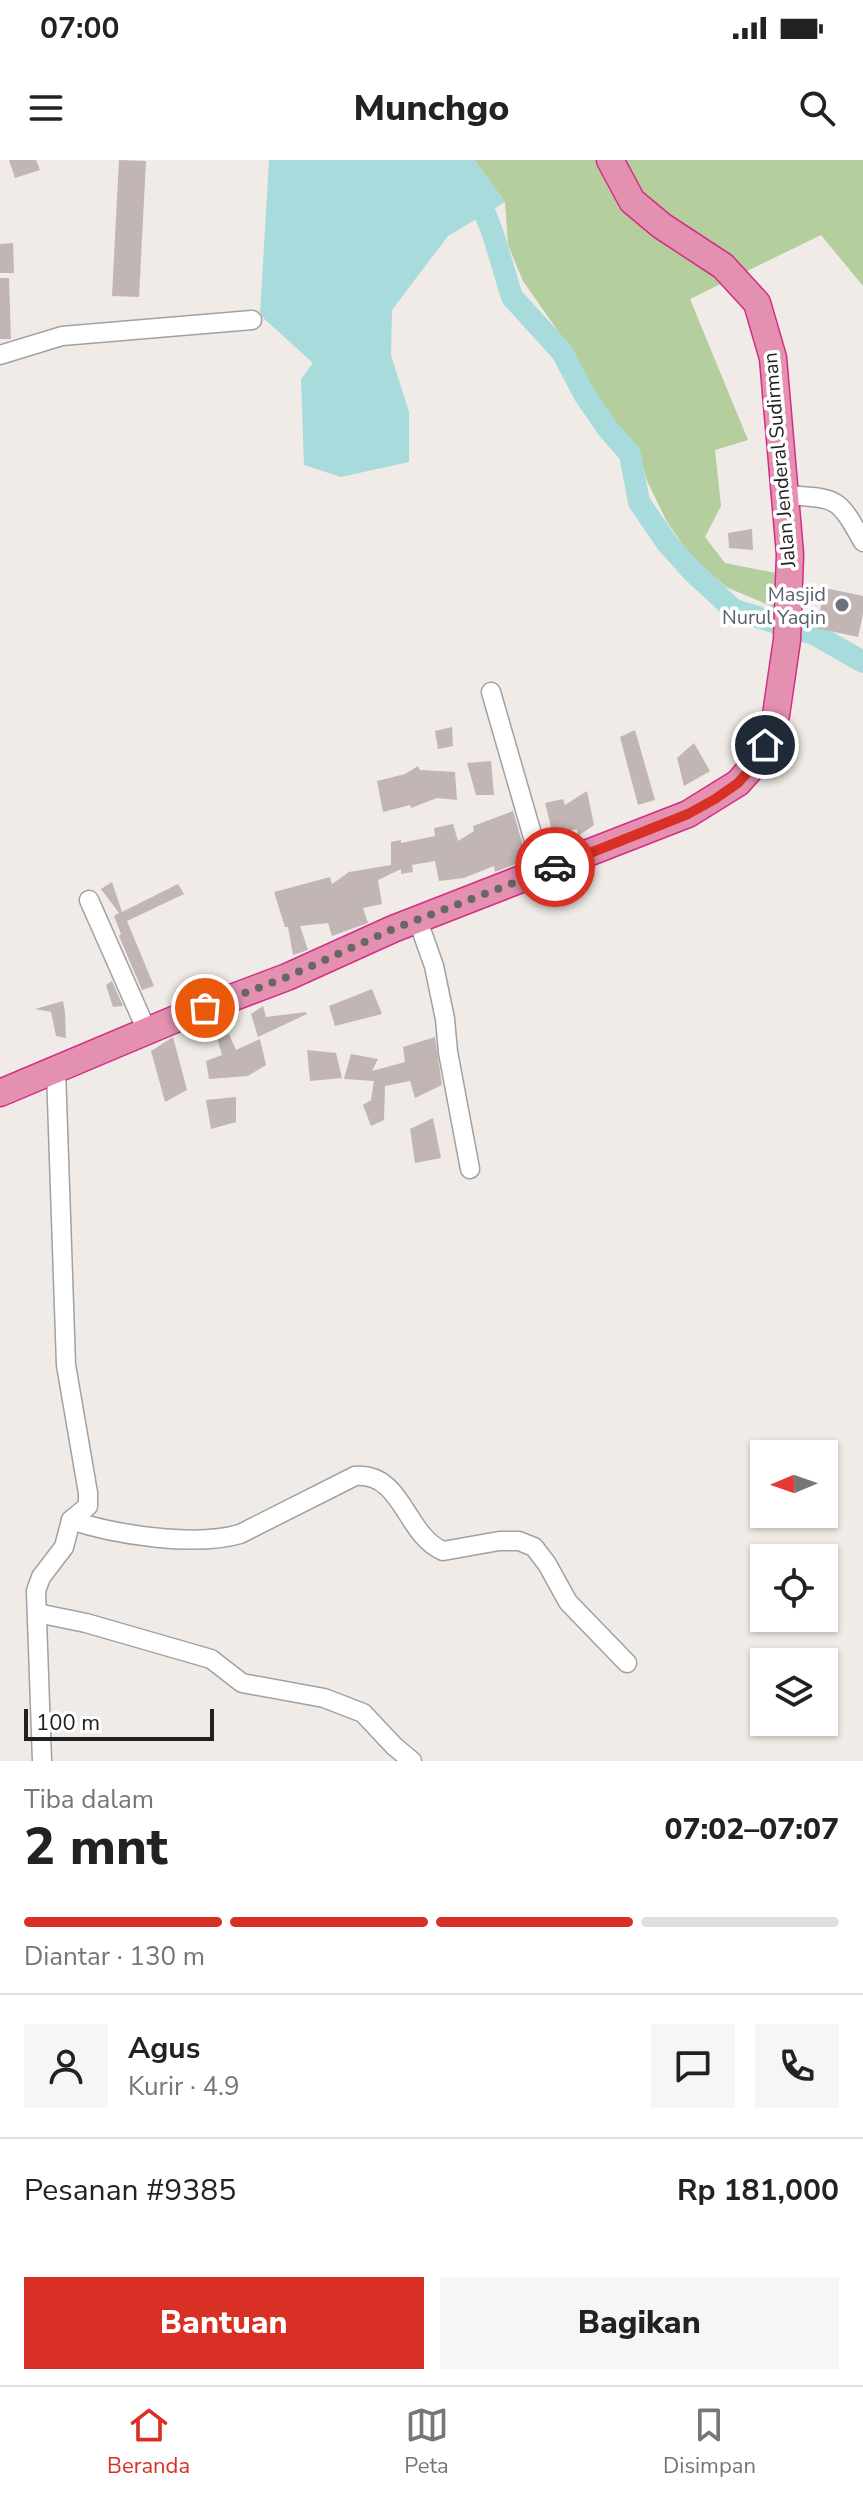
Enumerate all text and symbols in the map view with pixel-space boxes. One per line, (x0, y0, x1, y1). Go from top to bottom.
text: 07:00 (40, 8, 119, 49)
text: Munchgo (353, 84, 510, 133)
icon: menu (24, 86, 68, 130)
icon: search (795, 86, 839, 130)
street label: Jalan Jenderal Sudirman (757, 351, 802, 570)
place label: Masjid Nurul Yaqin (722, 581, 826, 631)
marker: Masjid Nurul Yaqin (833, 596, 851, 614)
pin (731, 711, 799, 779)
icon: home (743, 723, 787, 767)
courier (515, 827, 595, 907)
icon: car (533, 845, 577, 889)
pin (171, 974, 239, 1042)
icon: bag (183, 986, 227, 1030)
north arrow (750, 1440, 838, 1528)
map controls (750, 1440, 838, 1736)
button: locate (750, 1544, 838, 1632)
button: layers (750, 1648, 838, 1736)
scale bar (24, 1705, 214, 1741)
text: 100 m (36, 1708, 100, 1738)
text: Tiba dalam (24, 1782, 154, 1817)
text: 07:02–07:07 (664, 1809, 839, 1850)
text: 2 mnt (24, 1811, 168, 1882)
text: Diantar · 130 m (24, 1939, 205, 1974)
button: person (24, 2024, 108, 2108)
button: chat (651, 2024, 735, 2108)
button: phone (755, 2024, 839, 2108)
text: Agus (128, 2028, 200, 2069)
text: Kurir · 4.9 (128, 2069, 240, 2104)
text: Pesanan #9385 (24, 2170, 236, 2211)
text: Rp 181,000 (677, 2170, 839, 2211)
button: Bantuan (24, 2277, 424, 2369)
button: Bagikan (440, 2277, 839, 2369)
tab: Beranda (107, 2403, 190, 2481)
tab: Peta (404, 2403, 449, 2481)
tab: Disimpan (663, 2403, 756, 2481)

